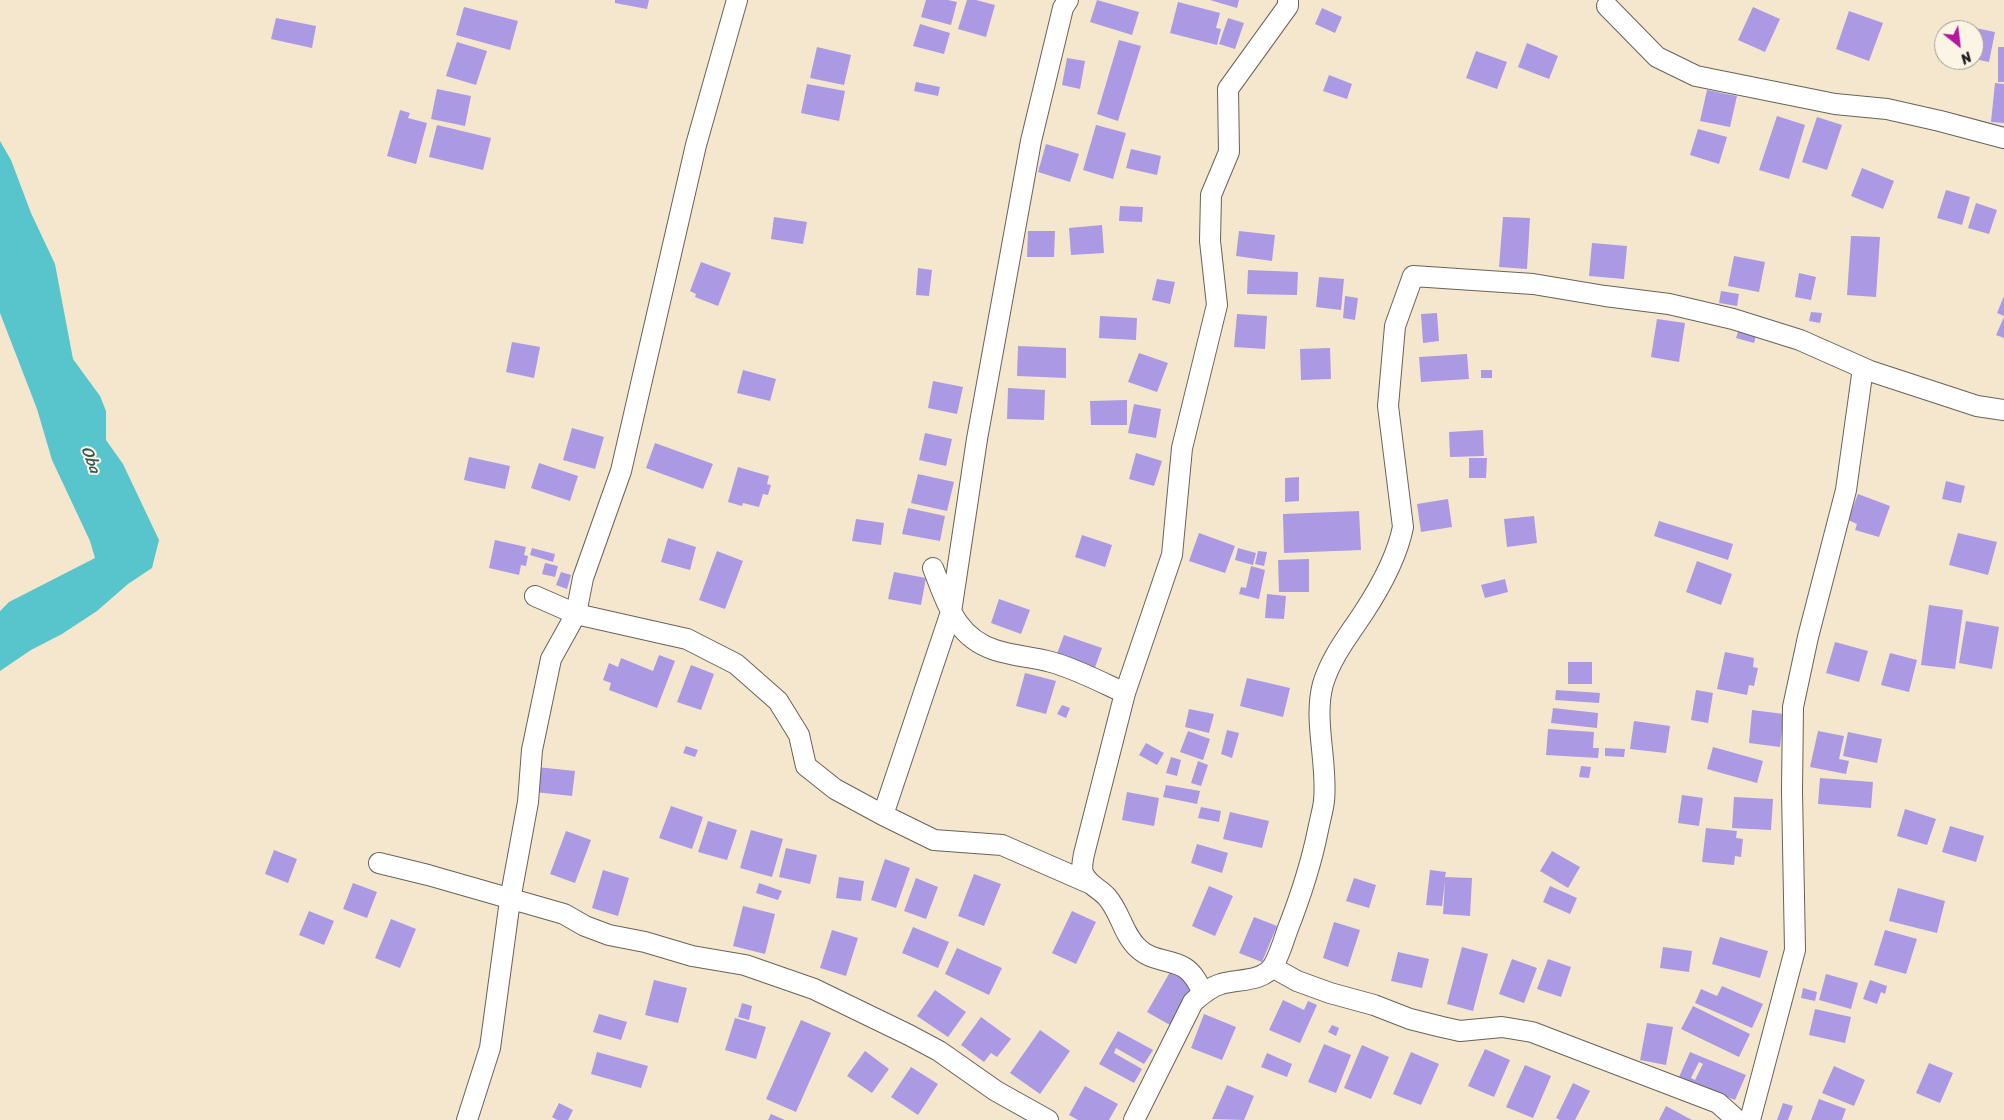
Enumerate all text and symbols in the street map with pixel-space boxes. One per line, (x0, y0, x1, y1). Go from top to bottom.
north arrow (1934, 20, 1984, 70)
text: N (1956, 44, 1976, 71)
water label: Oba (76, 444, 104, 476)

